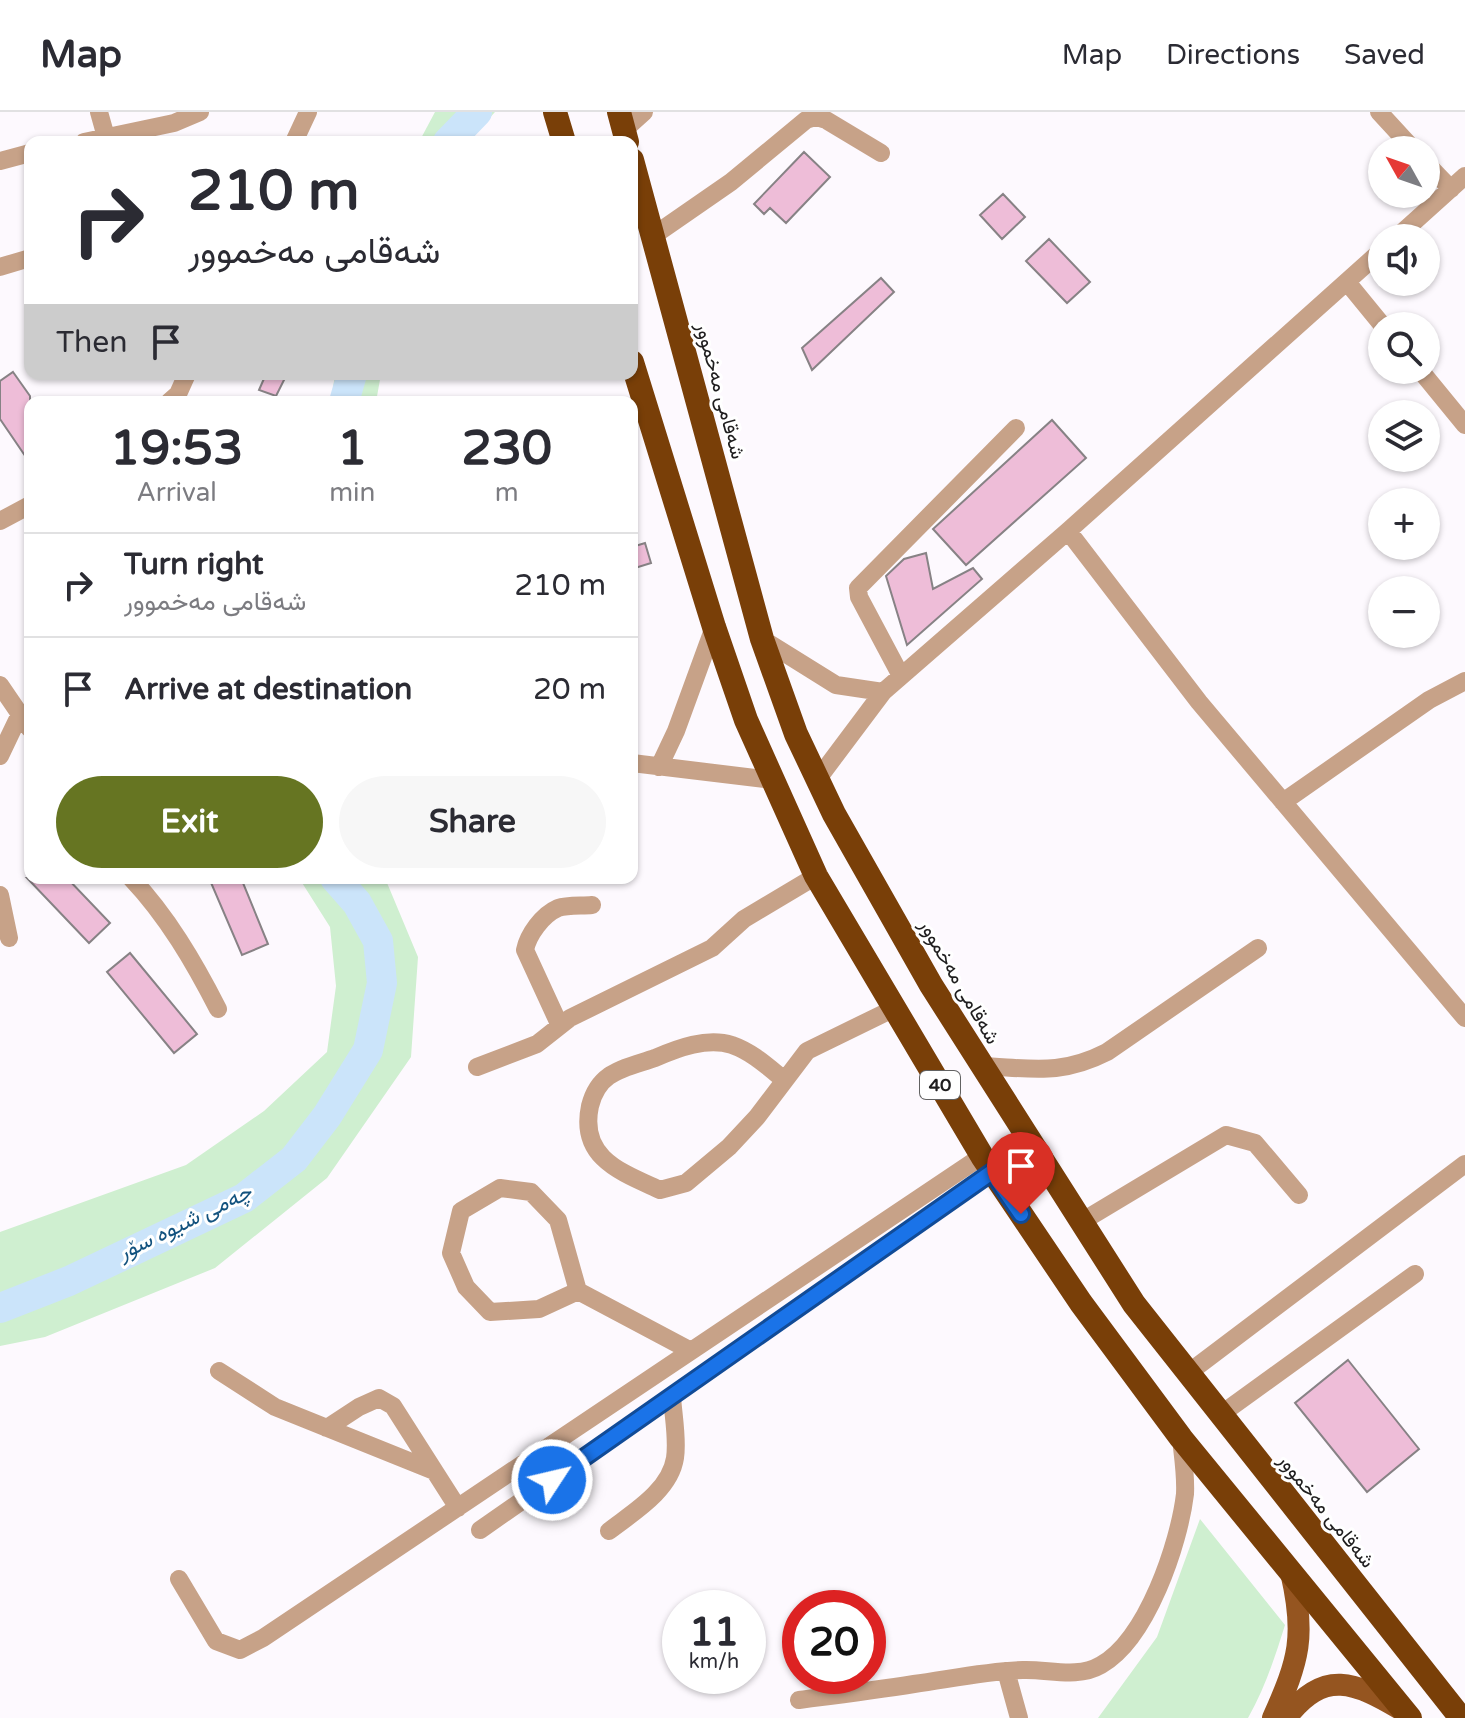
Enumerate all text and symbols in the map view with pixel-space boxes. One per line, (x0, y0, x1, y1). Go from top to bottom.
text: Map (40, 32, 122, 78)
text: Map (1062, 38, 1122, 72)
text: Directions (1166, 38, 1300, 72)
text: Saved (1344, 38, 1425, 72)
north arrow (1368, 136, 1440, 208)
map controls (1368, 136, 1440, 648)
text: 210 m (188, 158, 359, 225)
icon: right (56, 168, 160, 272)
button: sound (1368, 224, 1440, 296)
text: شەقامی مەخموور (188, 230, 441, 273)
button: search (1368, 312, 1440, 384)
street label: شەقامی مەخموور (690, 319, 750, 462)
icon: arrive (144, 320, 188, 364)
text: Then (56, 324, 128, 361)
button: layers (1368, 400, 1440, 472)
text: 19:53 (110, 420, 243, 478)
text: 1 (337, 420, 367, 478)
text: 230 (461, 420, 552, 478)
text: Arrival (136, 477, 217, 508)
text: min (329, 477, 375, 508)
text: m (495, 477, 519, 508)
button: + (1368, 488, 1440, 560)
text: Turn right (124, 546, 264, 583)
icon: right (56, 563, 100, 607)
text: 210 m (514, 567, 606, 604)
button: − (1368, 576, 1440, 648)
text: شەقامی مەخموور (124, 586, 306, 617)
icon: arrive (56, 667, 100, 711)
text: Arrive at destination (124, 671, 412, 708)
text: 20 m (533, 671, 606, 708)
button: Exit (56, 776, 323, 868)
button: Share (339, 776, 606, 868)
street label: شەقامی مەخموور (913, 914, 1004, 1049)
road number: 40 (920, 1071, 960, 1099)
pin (987, 1132, 1055, 1214)
icon: arrive (999, 1144, 1043, 1188)
water label: چەمی شیوە سۆر (112, 1178, 258, 1267)
position arrow (510, 1438, 594, 1522)
street label: شەقامی مەخموور (1272, 1448, 1379, 1573)
speed limit sign: 20 (782, 1590, 886, 1694)
text: 11 (689, 1608, 739, 1656)
text: km/h (689, 1650, 739, 1674)

